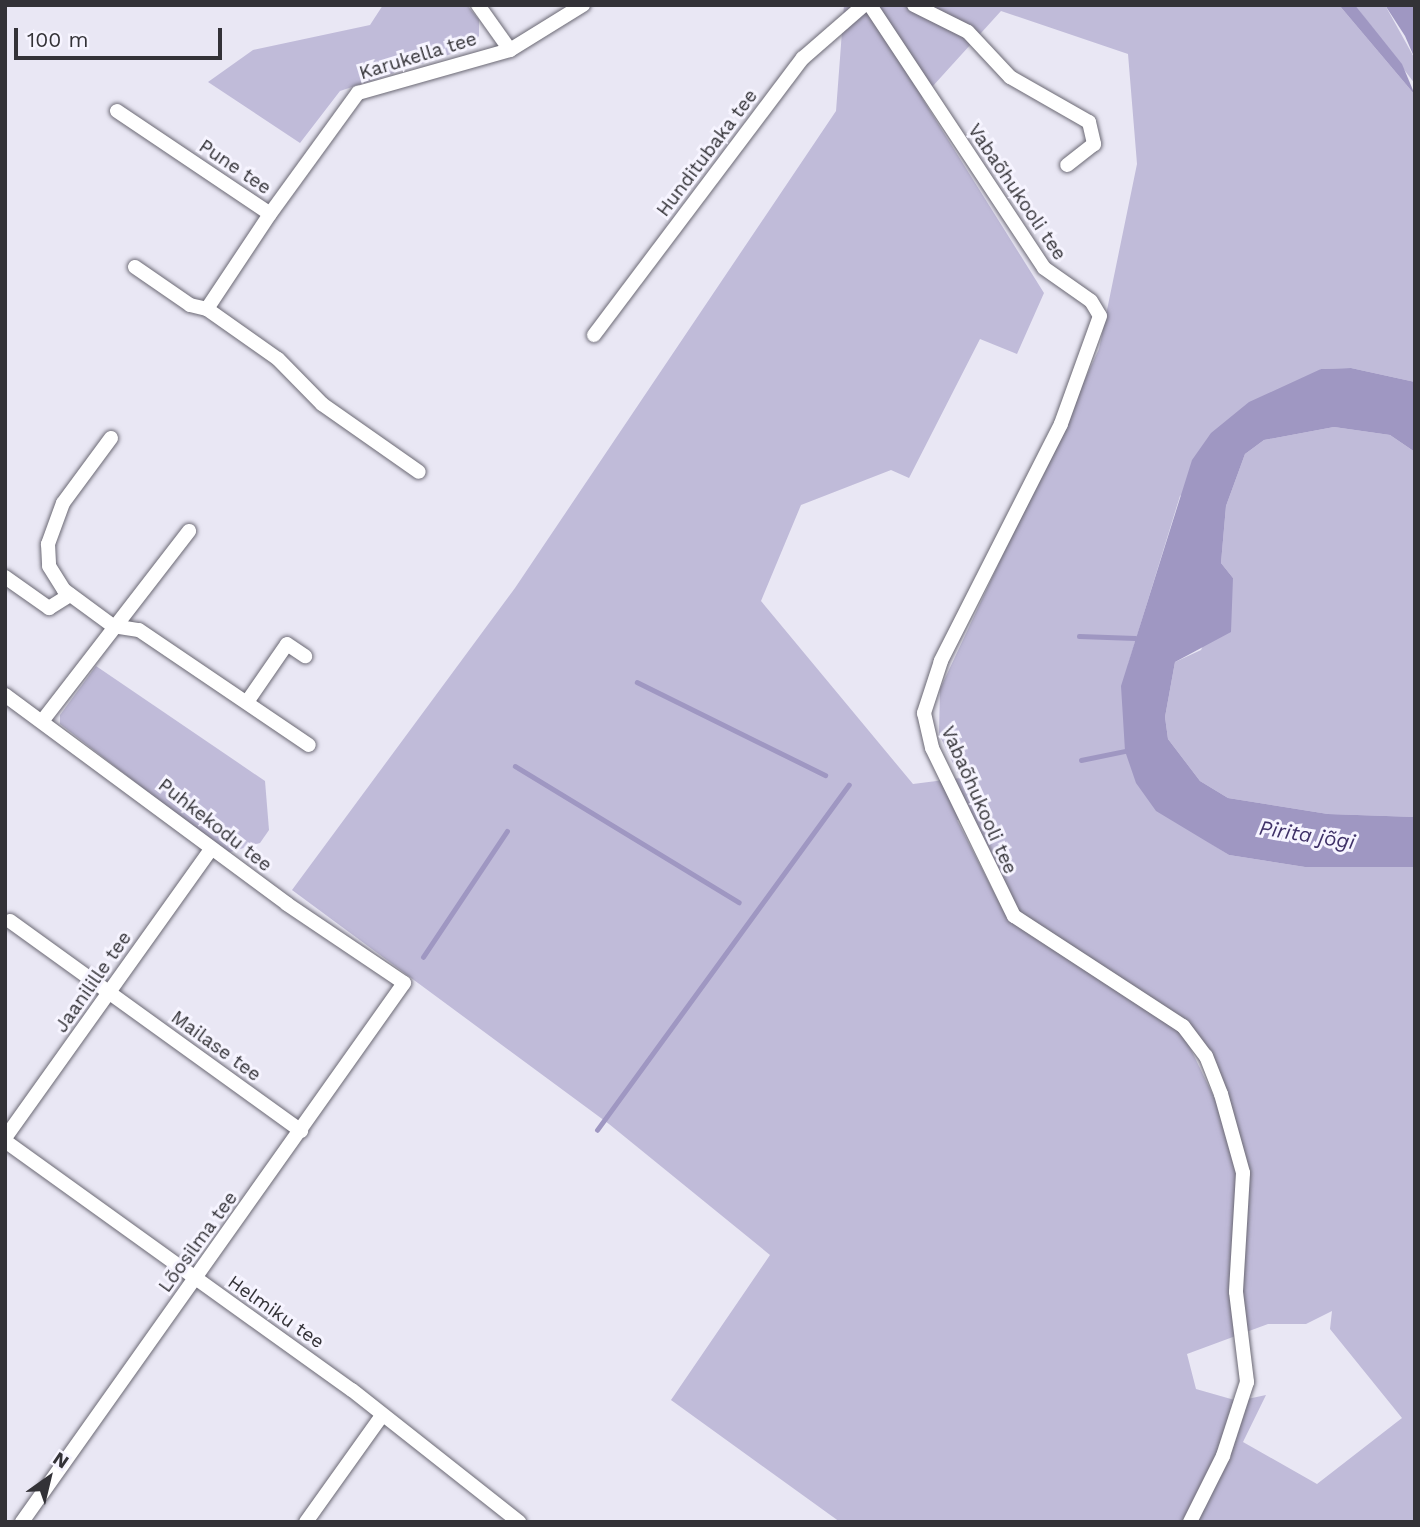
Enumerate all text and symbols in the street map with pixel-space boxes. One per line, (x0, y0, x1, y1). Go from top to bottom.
scale bar (18, 14, 226, 58)
text: 100 m (27, 27, 89, 52)
street label: Karukella tee (356, 27, 480, 85)
street label: Hunditubaka tee (651, 85, 763, 221)
street label: Vabaõhukooli tee (963, 119, 1071, 265)
street label: Pune tee (194, 135, 276, 199)
street label: Vabaõhukooli tee (936, 722, 1022, 878)
street label: Puhkekodu tee (153, 773, 277, 877)
water label: Pirita jõgi (1257, 815, 1357, 855)
street label: Jaanilille tee (50, 927, 136, 1037)
street label: Mailase tee (166, 1006, 266, 1086)
street label: Lõosilma tee (154, 1187, 242, 1297)
street label: Helmiku tee (223, 1270, 329, 1354)
north arrow (14, 1443, 84, 1513)
text: N (49, 1447, 73, 1474)

